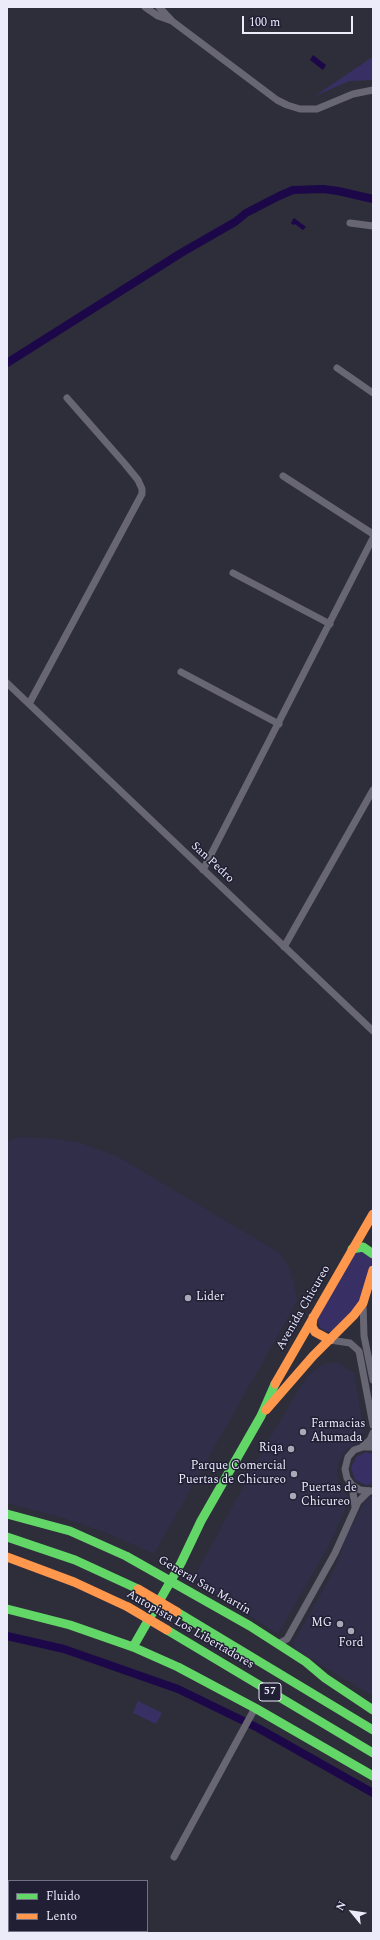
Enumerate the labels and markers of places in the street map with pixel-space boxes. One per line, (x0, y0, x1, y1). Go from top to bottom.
place label: Lider (196, 1291, 225, 1305)
marker: Lider (183, 1293, 193, 1303)
place label: Farmacias Ahumada (311, 1418, 365, 1446)
marker: Farmacias Ahumada (298, 1427, 308, 1437)
place label: Riqa (259, 1442, 283, 1456)
marker: Riqa (286, 1444, 296, 1454)
place label: Parque Comercial Puertas de Chicureo (178, 1460, 286, 1488)
marker: Parque Comercial Puertas de Chicureo (289, 1469, 299, 1479)
place label: Puertas de Chicureo (301, 1482, 357, 1510)
marker: Puertas de Chicureo (288, 1491, 298, 1501)
place label: MG (311, 1617, 332, 1631)
marker: MG (335, 1619, 345, 1629)
marker: Ford (346, 1626, 356, 1636)
place label: Ford (339, 1637, 363, 1651)

